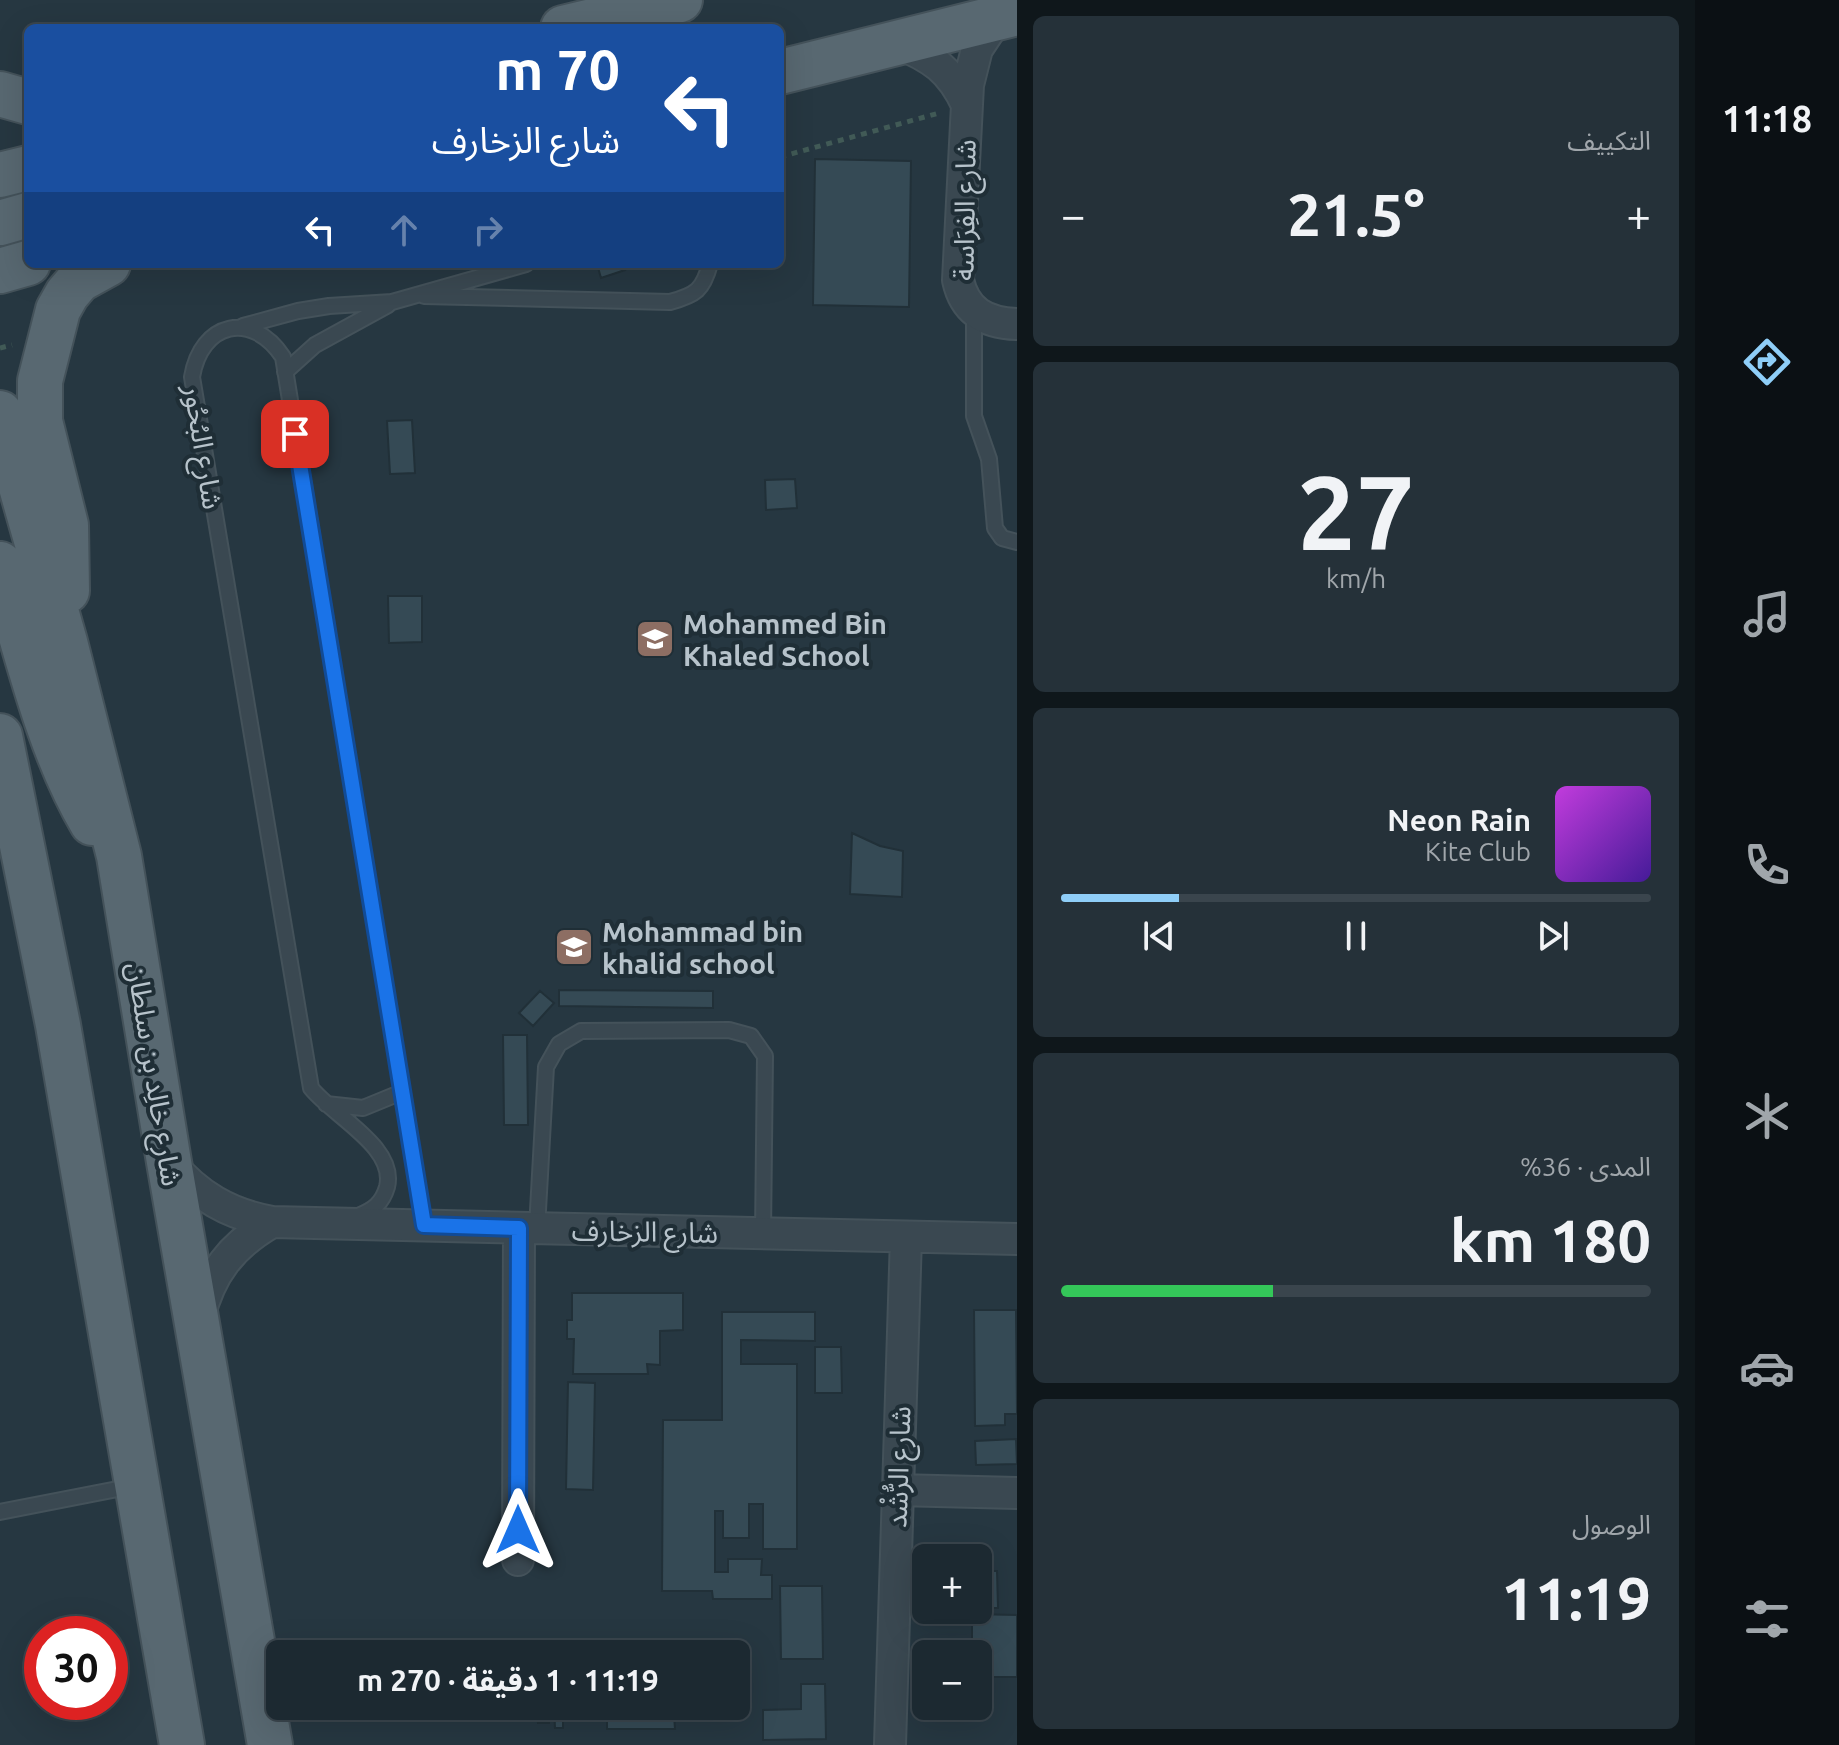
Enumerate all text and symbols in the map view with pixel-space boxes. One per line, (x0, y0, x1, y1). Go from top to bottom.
text: 70 m (495, 38, 620, 101)
icon: left (648, 56, 752, 160)
text: 11:18 (1722, 98, 1812, 139)
text: شارع الزخارف (432, 119, 620, 160)
text: التكييف (1567, 126, 1651, 155)
street label: شارع الفِرَاسة (947, 139, 987, 281)
text: 21.5° (1287, 180, 1425, 247)
text: − (1061, 190, 1086, 239)
text: + (1626, 190, 1651, 239)
icon: left (298, 208, 342, 252)
icon: ahead (382, 208, 426, 252)
icon: right (466, 208, 510, 252)
icon: directions (1739, 334, 1795, 390)
street label: شارع البُحُور (173, 381, 229, 513)
pin (261, 400, 329, 468)
icon: arrive (273, 412, 317, 456)
text: 27 (1297, 453, 1415, 570)
text: km/h (1326, 564, 1386, 593)
icon: music (1739, 586, 1795, 642)
place label: Mohammed Bin Khaled School (683, 608, 887, 671)
school or university icon: Mohammed Bin Khaled School (634, 618, 676, 660)
text: Neon Rain (1387, 803, 1531, 837)
text: Kite Club (1425, 837, 1531, 866)
icon: phone (1739, 837, 1795, 893)
icon: previous (1137, 914, 1181, 958)
icon: pause (1334, 914, 1378, 958)
icon: next (1531, 914, 1575, 958)
place label: Mohammad bin khalid school (602, 916, 803, 979)
school or university icon: Mohammad bin khalid school (553, 926, 595, 968)
street label: شارع خالِد بن سلطان (116, 960, 188, 1189)
icon: climate (1739, 1088, 1795, 1144)
text: المدى · 36% (1520, 1152, 1651, 1181)
text: 180 km (1450, 1206, 1651, 1273)
street label: شارع الزخارف (571, 1214, 719, 1254)
icon: car (1739, 1340, 1795, 1396)
street label: شارع الرُّشْد (878, 1405, 922, 1529)
position arrow (476, 1488, 560, 1572)
text: الوصول (1572, 1510, 1651, 1539)
map controls (912, 1544, 992, 1720)
button: + (912, 1544, 992, 1624)
text: 11:19 (1501, 1564, 1651, 1631)
icon: filters (1739, 1591, 1795, 1647)
speed limit sign: 30 (24, 1616, 128, 1720)
button: − (912, 1640, 992, 1720)
text: 11:19 · 1 دقيقة · 270 m (357, 1663, 659, 1697)

